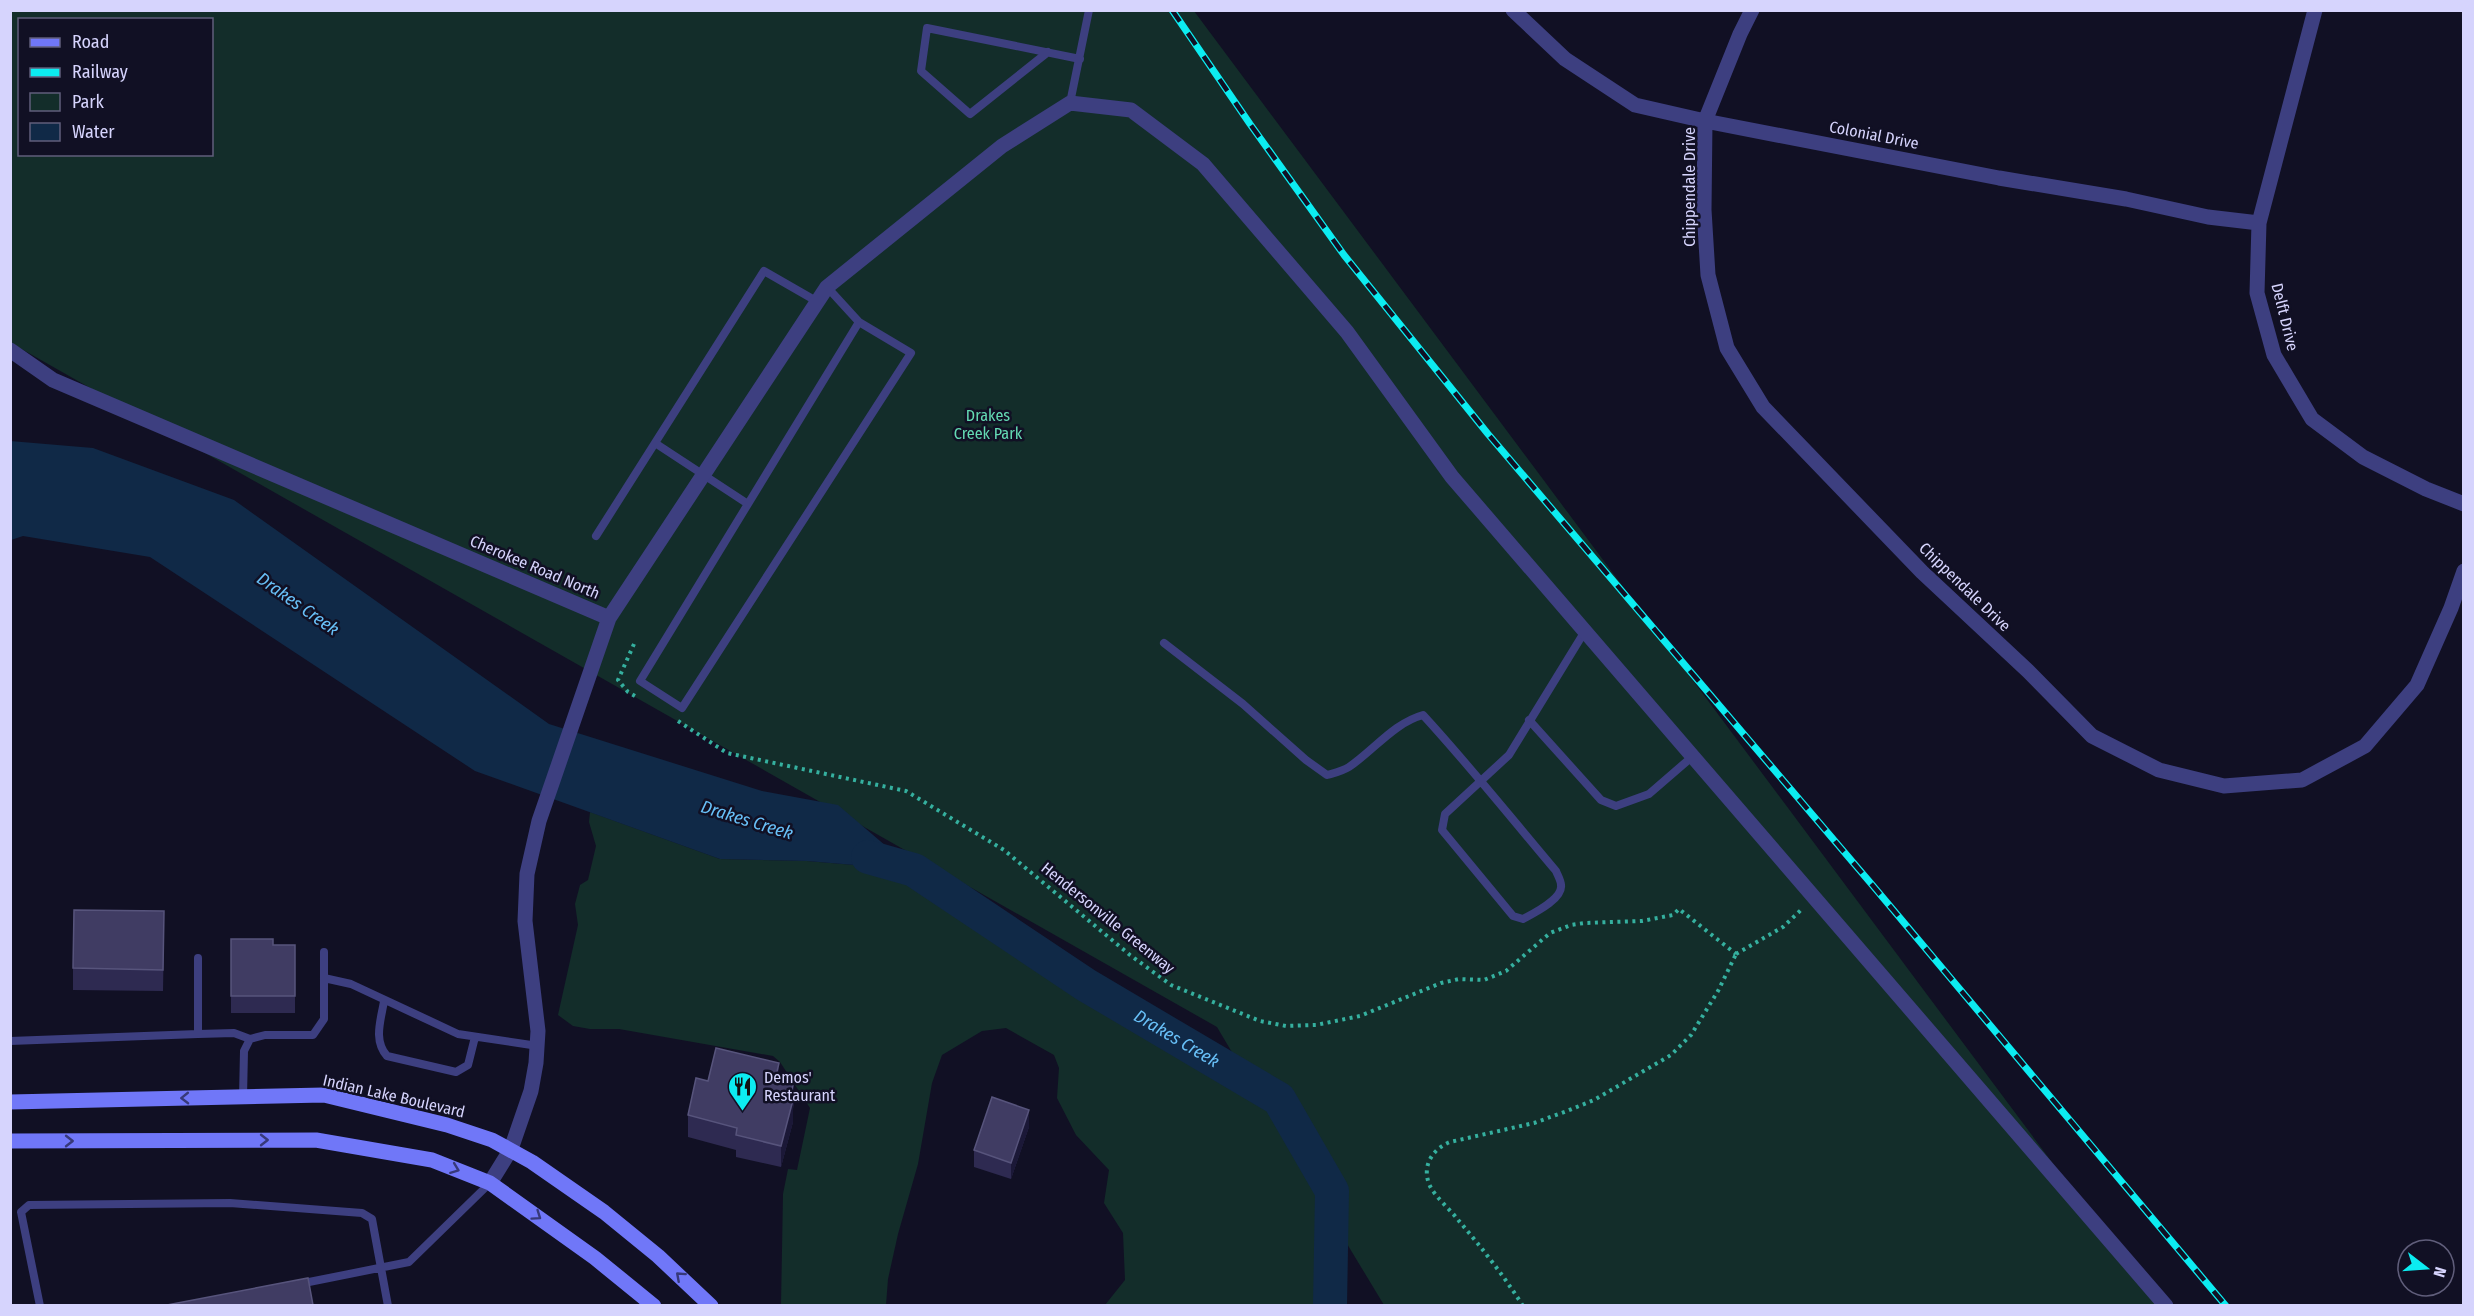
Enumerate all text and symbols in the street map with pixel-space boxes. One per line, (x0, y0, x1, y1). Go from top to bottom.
legend (18, 18, 213, 156)
text: Road (72, 31, 109, 53)
text: Railway (72, 61, 128, 83)
text: Park (72, 91, 105, 113)
street label: Colonial Drive (1828, 117, 1920, 153)
text: Water (72, 121, 115, 143)
street label: Chippendale Drive (1680, 127, 1699, 247)
street label: Delft Drive (2267, 281, 2303, 353)
park label: Drakes Creek Park (954, 406, 1023, 443)
street label: Cherokee Road North (467, 531, 603, 603)
street label: Chippendale Drive (1915, 539, 2015, 635)
water label: Drakes Creek (253, 568, 343, 640)
water label: Drakes Creek (698, 796, 796, 844)
street label: Hendersonville Greenway (1037, 858, 1179, 978)
water label: Drakes Creek (1130, 1005, 1223, 1072)
place label: Demos' Restaurant (764, 1068, 836, 1105)
street label: Indian Lake Boulevard (321, 1070, 467, 1122)
restaurant icon: Demos' Restaurant (727, 1070, 759, 1112)
one-way arrow (180, 1092, 189, 1104)
one-way arrow (259, 1134, 268, 1146)
one-way arrow (64, 1135, 73, 1147)
one-way arrow (450, 1162, 460, 1175)
one-way arrow (531, 1209, 542, 1220)
north arrow (2396, 1238, 2456, 1298)
text: N (2429, 1265, 2450, 1280)
one-way arrow (676, 1272, 686, 1283)

